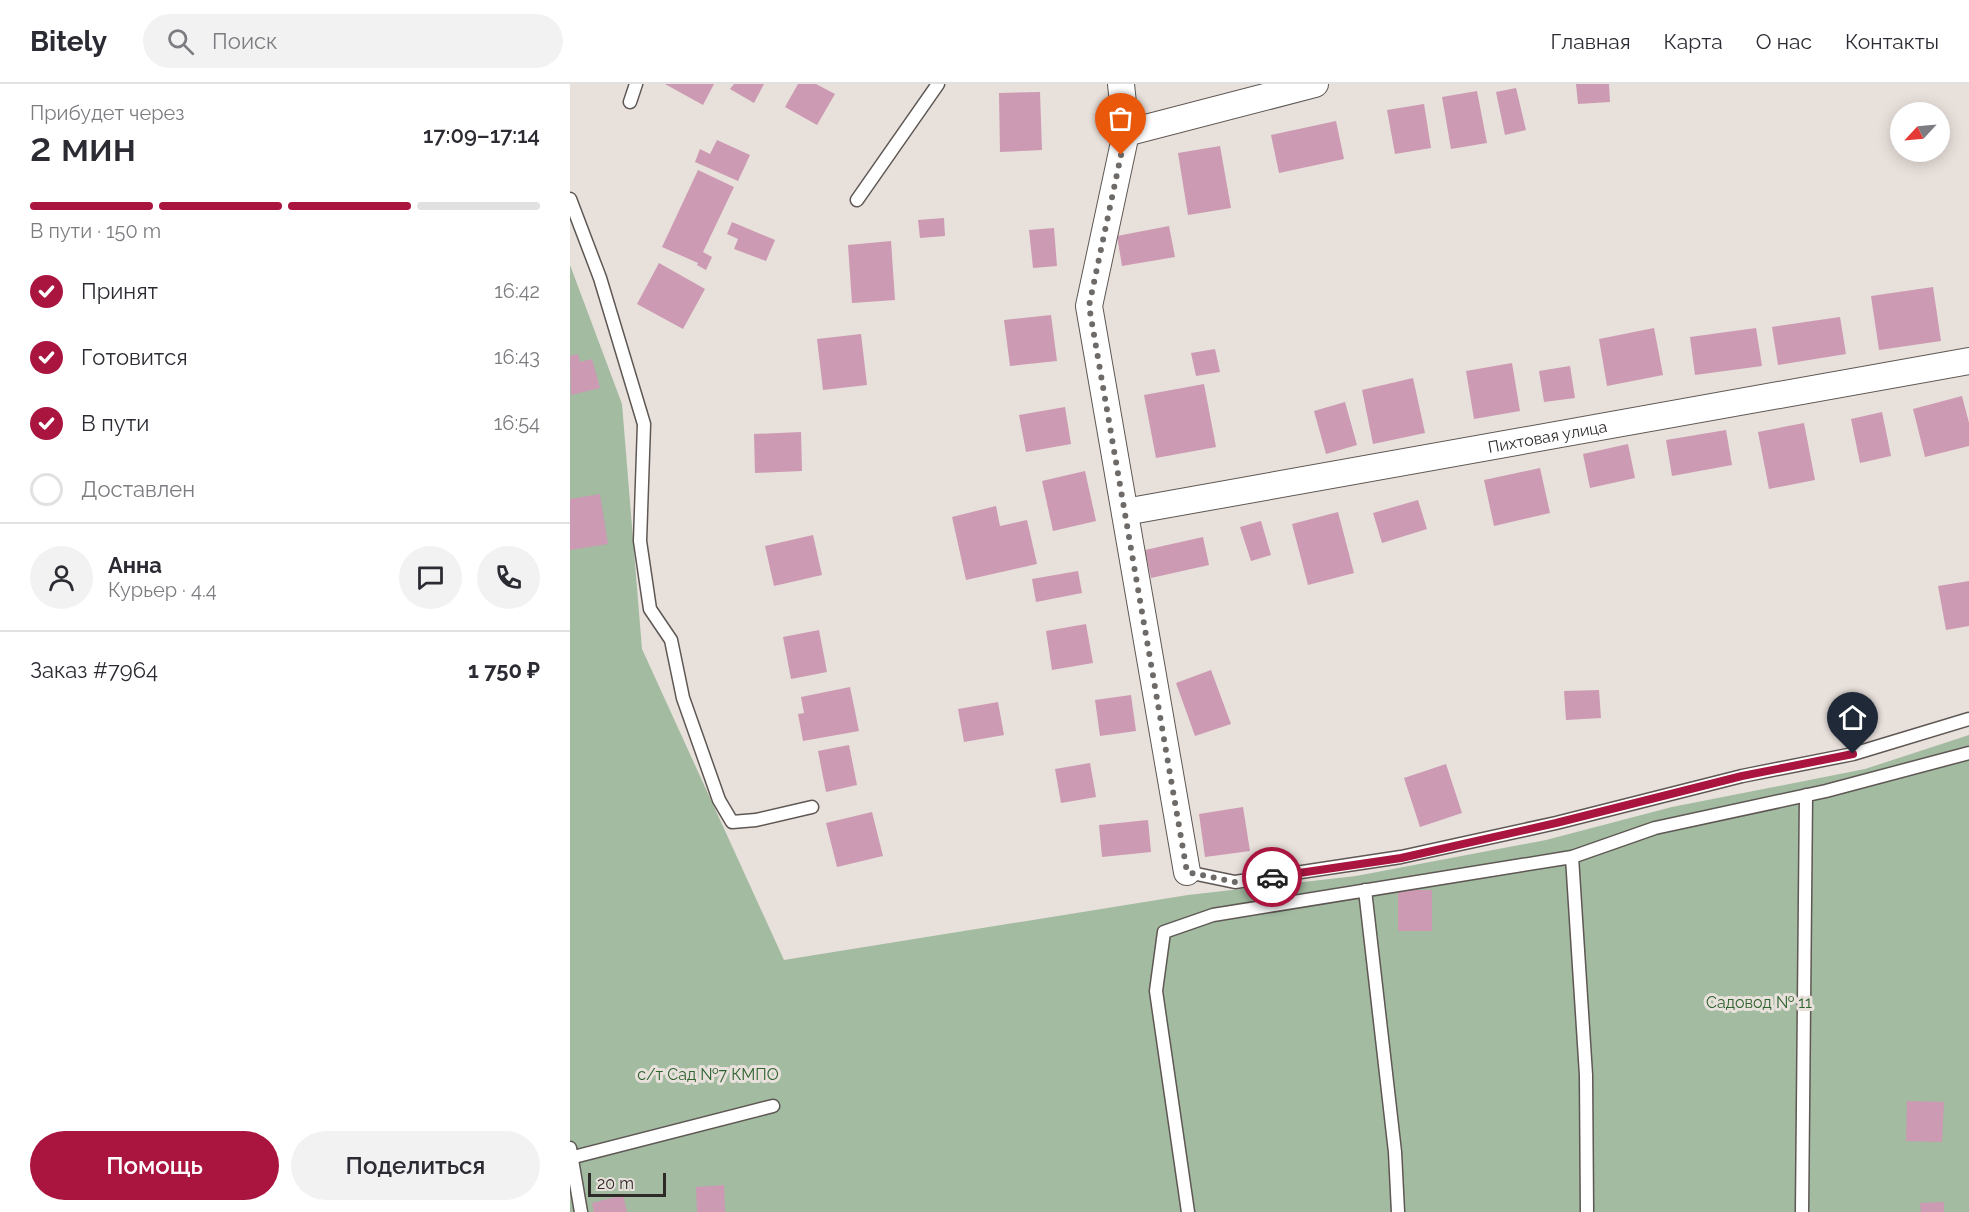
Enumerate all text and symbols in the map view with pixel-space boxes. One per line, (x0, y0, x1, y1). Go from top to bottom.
search box (143, 14, 563, 68)
text: Bitely (30, 25, 107, 58)
icon: search (164, 25, 197, 58)
text: Поиск (212, 28, 277, 54)
text: Главная (1551, 29, 1631, 54)
text: Карта (1664, 29, 1723, 54)
text: О нас (1756, 29, 1812, 54)
text: Контакты (1845, 29, 1939, 54)
pin (1095, 93, 1146, 155)
text: Прибудет через (30, 101, 184, 125)
icon: bag (1104, 102, 1137, 135)
north arrow (1890, 102, 1950, 162)
map controls (1890, 102, 1950, 162)
text: 17:09–17:14 (423, 122, 540, 148)
text: 2 мин (30, 124, 136, 170)
text: В пути · 150 m (30, 219, 161, 243)
icon: check (30, 275, 63, 308)
text: Принят (81, 278, 158, 304)
text: 16:42 (494, 279, 540, 303)
icon: check (30, 341, 63, 374)
text: Готовится (81, 344, 188, 370)
text: 16:43 (494, 345, 540, 369)
icon: check (30, 407, 63, 440)
text: В пути (81, 410, 149, 436)
text: 16:54 (494, 411, 540, 435)
street label: Пихтовая улица (1486, 416, 1608, 456)
text: Доставлен (81, 476, 195, 502)
button: person (30, 546, 93, 609)
button: chat (399, 546, 462, 609)
button: phone (477, 546, 540, 609)
text: Анна (108, 552, 162, 578)
text: Курьер · 4.4 (108, 578, 217, 602)
text: Заказ #7964 (30, 657, 158, 683)
text: 1 750 ₽ (468, 657, 540, 683)
pin (1827, 692, 1878, 754)
icon: home (1836, 701, 1869, 734)
courier (1242, 847, 1302, 907)
icon: car (1256, 861, 1289, 894)
park label: Садовод № 11 (1706, 993, 1812, 1012)
park label: с/т Сад №7 КМПО (637, 1065, 779, 1084)
button: Помощь (30, 1131, 279, 1200)
button: Поделиться (291, 1131, 540, 1200)
scale bar (588, 1170, 666, 1198)
text: 20 m (597, 1174, 634, 1193)

